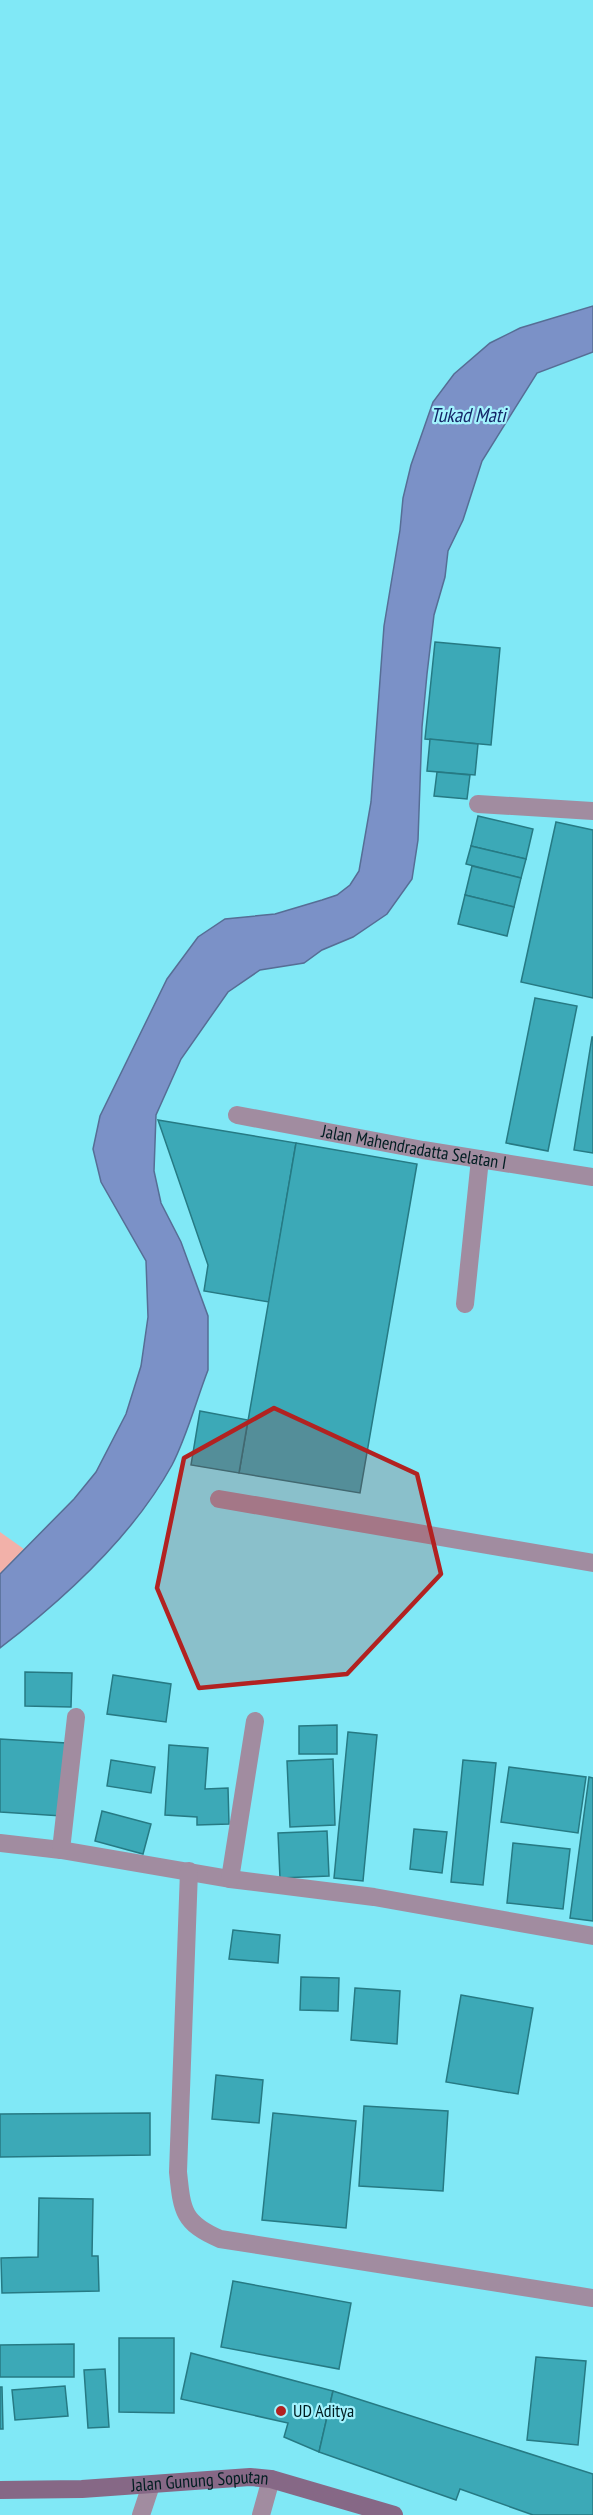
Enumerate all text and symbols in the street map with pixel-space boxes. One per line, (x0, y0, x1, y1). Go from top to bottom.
water label: Tukad Mati (430, 402, 508, 428)
street label: Jalan Mahendradatta Selatan I (319, 1119, 508, 1174)
place label: UD Aditya (293, 2399, 354, 2422)
marker: UD Aditya (274, 2404, 288, 2418)
street label: Jalan Gunung Soputan (129, 2465, 270, 2497)

